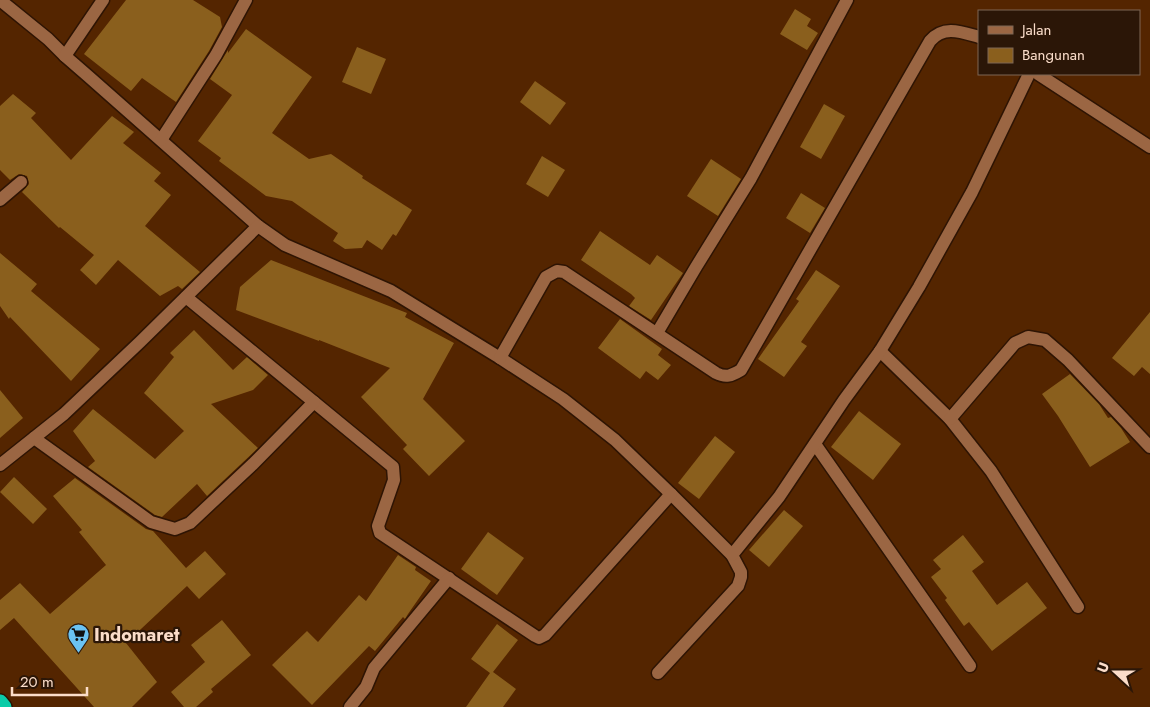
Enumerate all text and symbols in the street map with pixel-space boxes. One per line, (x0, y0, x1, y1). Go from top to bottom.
legend (978, 10, 1140, 75)
text: Jalan (1020, 19, 1051, 41)
text: Bangunan (1022, 44, 1085, 66)
place label: Indomaret (94, 622, 180, 648)
supermarket icon: Indomaret (66, 623, 90, 654)
north arrow (1090, 647, 1140, 697)
text: U (1092, 659, 1114, 676)
scale bar (12, 664, 88, 696)
text: 20 m (20, 671, 54, 693)

